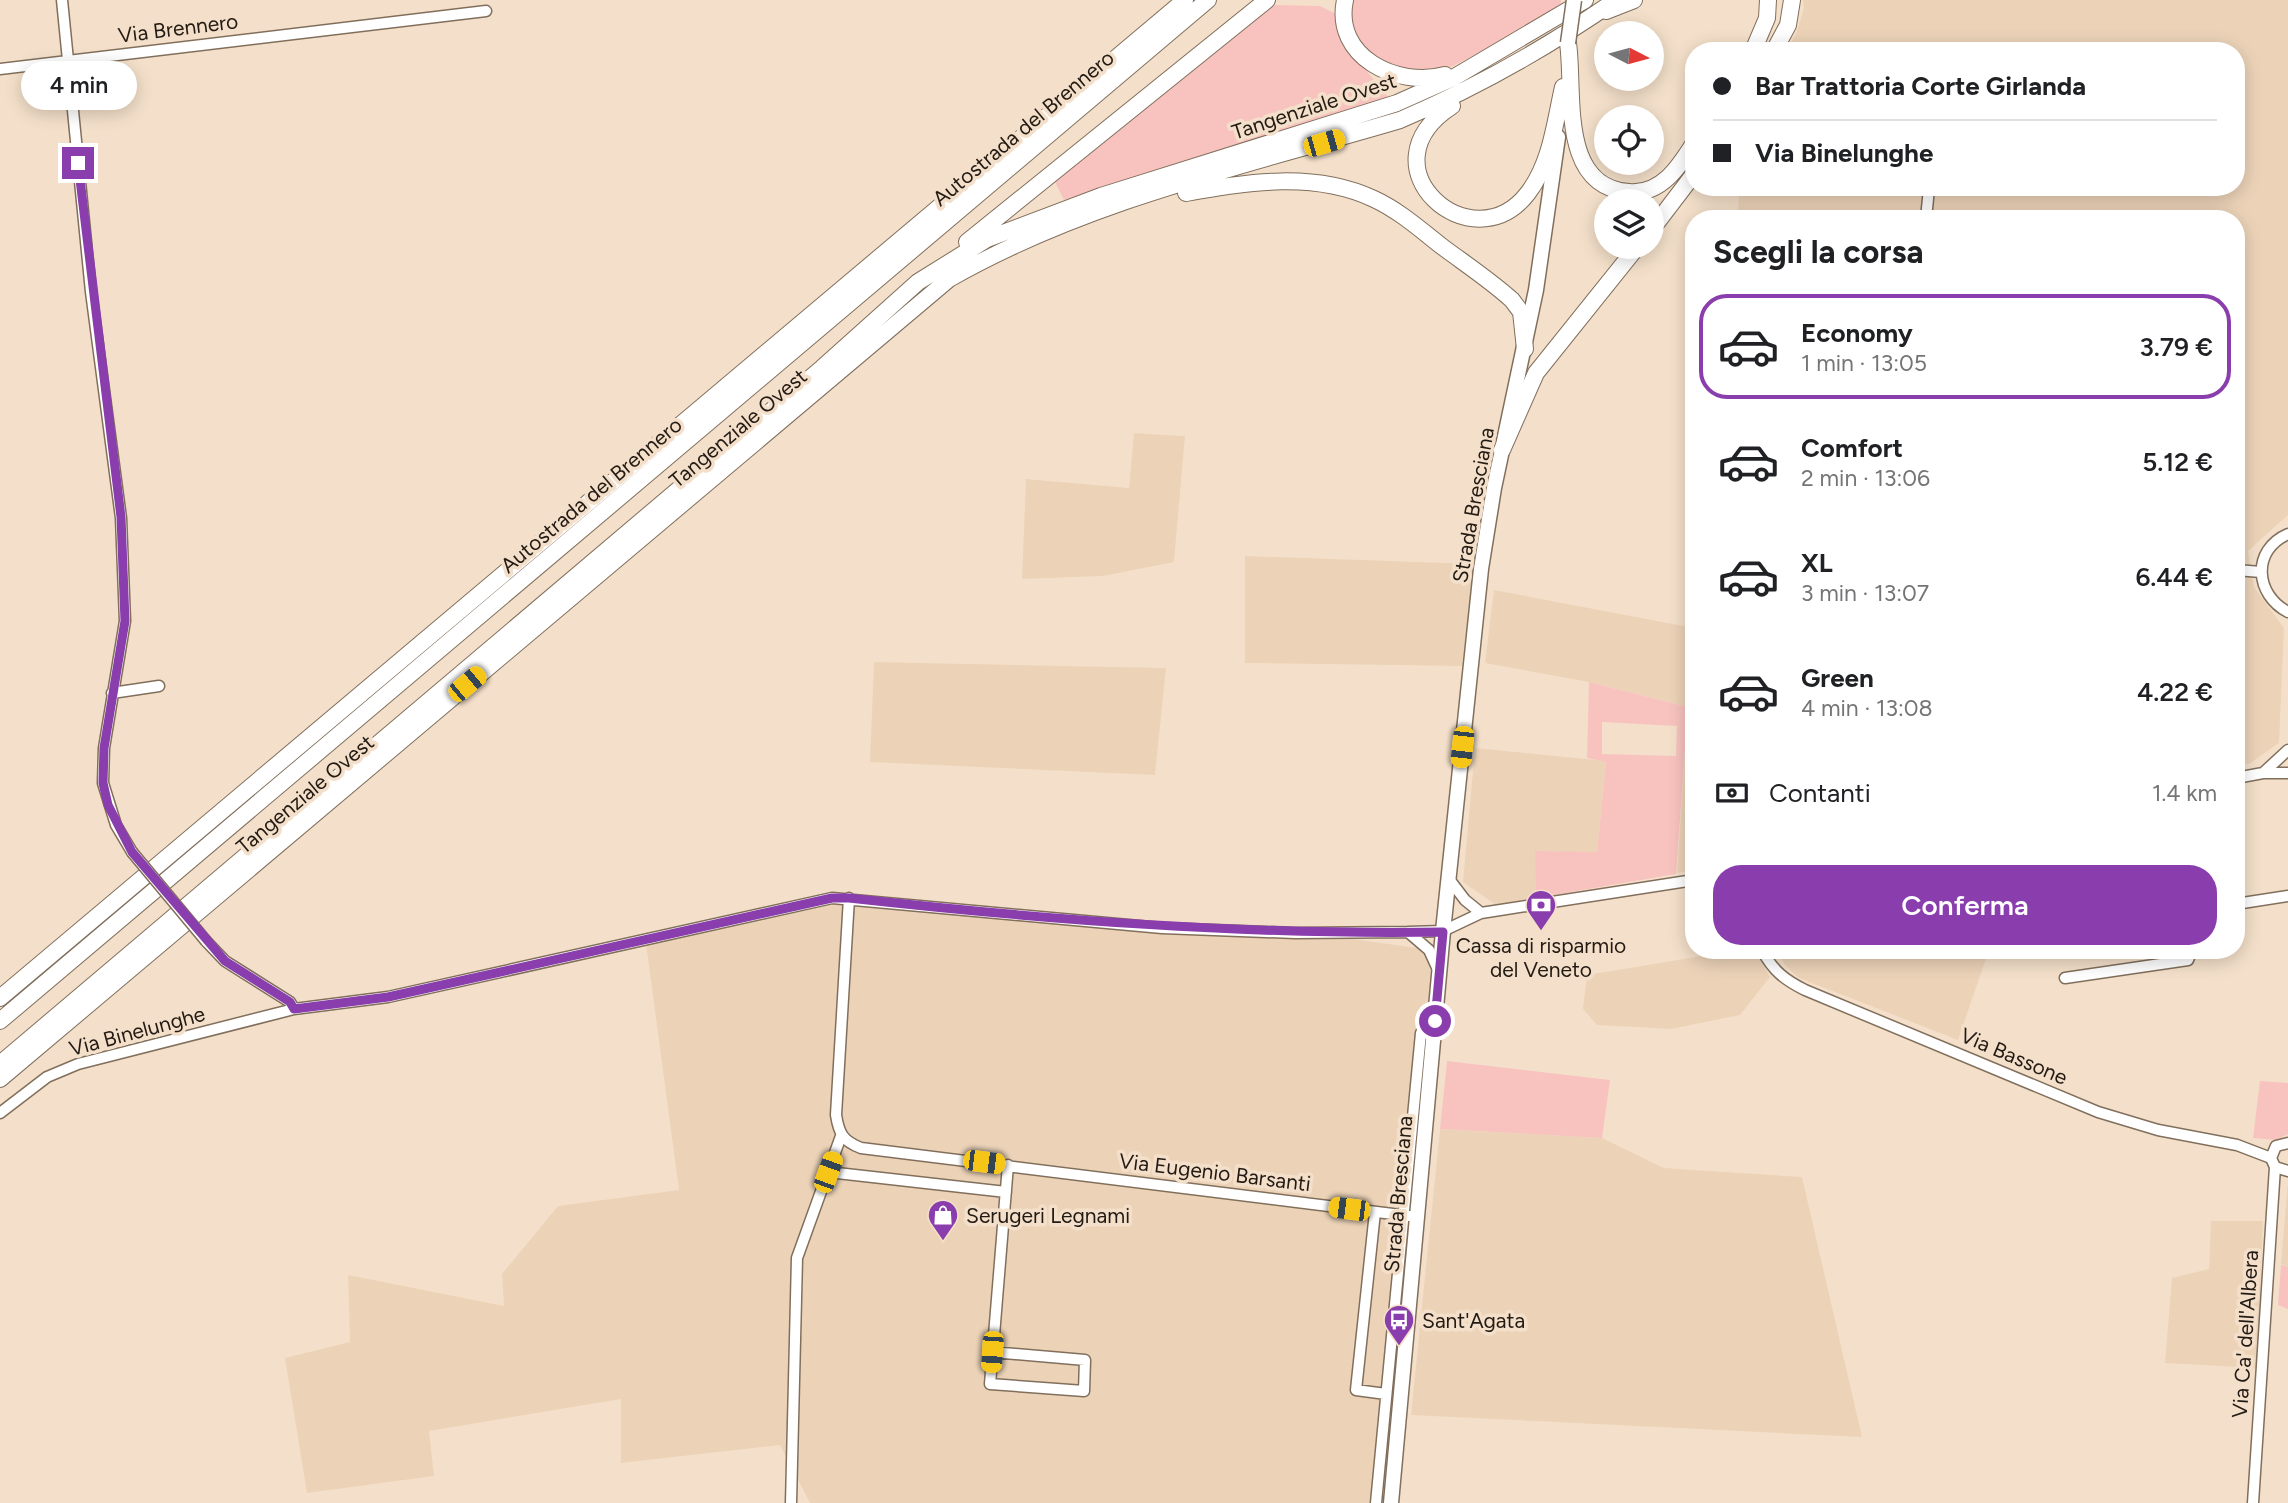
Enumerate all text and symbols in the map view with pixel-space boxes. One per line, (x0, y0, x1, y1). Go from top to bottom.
street label: Via Brennero (116, 8, 240, 48)
north arrow (1594, 21, 1664, 91)
map controls (1594, 21, 1664, 259)
street label: Autostrada del Brennero (927, 45, 1119, 211)
callout: 4 min (20, 61, 136, 110)
street label: Tangenziale Ovest (1229, 68, 1400, 144)
text: Bar Trattoria Corte Girlanda (1755, 70, 2086, 102)
text: 4 min (50, 71, 108, 99)
button: locate (1594, 105, 1664, 175)
car (1301, 127, 1348, 159)
text: Via Binelunghe (1755, 137, 1933, 169)
route end (62, 147, 94, 179)
button: layers (1594, 189, 1664, 259)
text: Scegli la corsa (1713, 233, 1923, 271)
icon: car (1717, 315, 1780, 378)
text: Economy (1801, 317, 1913, 349)
text: 3.79 € (2139, 331, 2213, 363)
text: 1 min · 13:05 (1801, 349, 1927, 377)
street label: Tangenziale Ovest (664, 363, 812, 493)
street label: Autostrada del Brennero (495, 412, 687, 578)
street label: Strada Bresciana (1447, 425, 1499, 585)
icon: car (1717, 430, 1780, 493)
text: Comfort (1801, 432, 1903, 464)
text: 5.12 € (2142, 446, 2213, 478)
text: 2 min · 13:06 (1801, 464, 1930, 492)
icon: car (1717, 545, 1780, 608)
text: XL (1801, 547, 1833, 579)
text: 6.44 € (2135, 561, 2213, 593)
text: 3 min · 13:07 (1801, 579, 1929, 607)
icon: car (1717, 660, 1780, 723)
car (445, 662, 490, 706)
text: Green (1801, 662, 1874, 694)
text: 4.22 € (2137, 676, 2213, 708)
text: 4 min · 13:08 (1801, 694, 1933, 722)
car (1450, 725, 1475, 769)
street label: Tangenziale Ovest (231, 729, 379, 859)
icon: cash (1713, 774, 1751, 812)
text: Contanti (1769, 777, 1871, 809)
text: 1.4 km (2152, 779, 2217, 807)
button: Conferma (1713, 865, 2217, 945)
bank icon: Cassa di risparmio del Veneto (1524, 888, 1558, 932)
place label: Cassa di risparmio del Veneto (1456, 933, 1626, 982)
street label: Via Binelunghe (66, 1001, 208, 1061)
route start (1419, 1005, 1451, 1037)
street label: Via Bassone (1957, 1022, 2071, 1090)
street label: Strada Bresciana (1379, 1115, 1417, 1273)
street label: Via Eugenio Barsanti (1118, 1148, 1312, 1196)
car (811, 1149, 846, 1195)
car (962, 1149, 1007, 1175)
car (1327, 1196, 1372, 1222)
shop icon: Serugeri Legnami (926, 1198, 960, 1242)
place label: Serugeri Legnami (966, 1203, 1130, 1228)
street label: Via Ca' dell'Albera (2227, 1249, 2263, 1419)
bus stop icon: Sant'Agata (1382, 1303, 1416, 1347)
place label: Sant'Agata (1422, 1308, 1525, 1333)
car (981, 1330, 1004, 1374)

